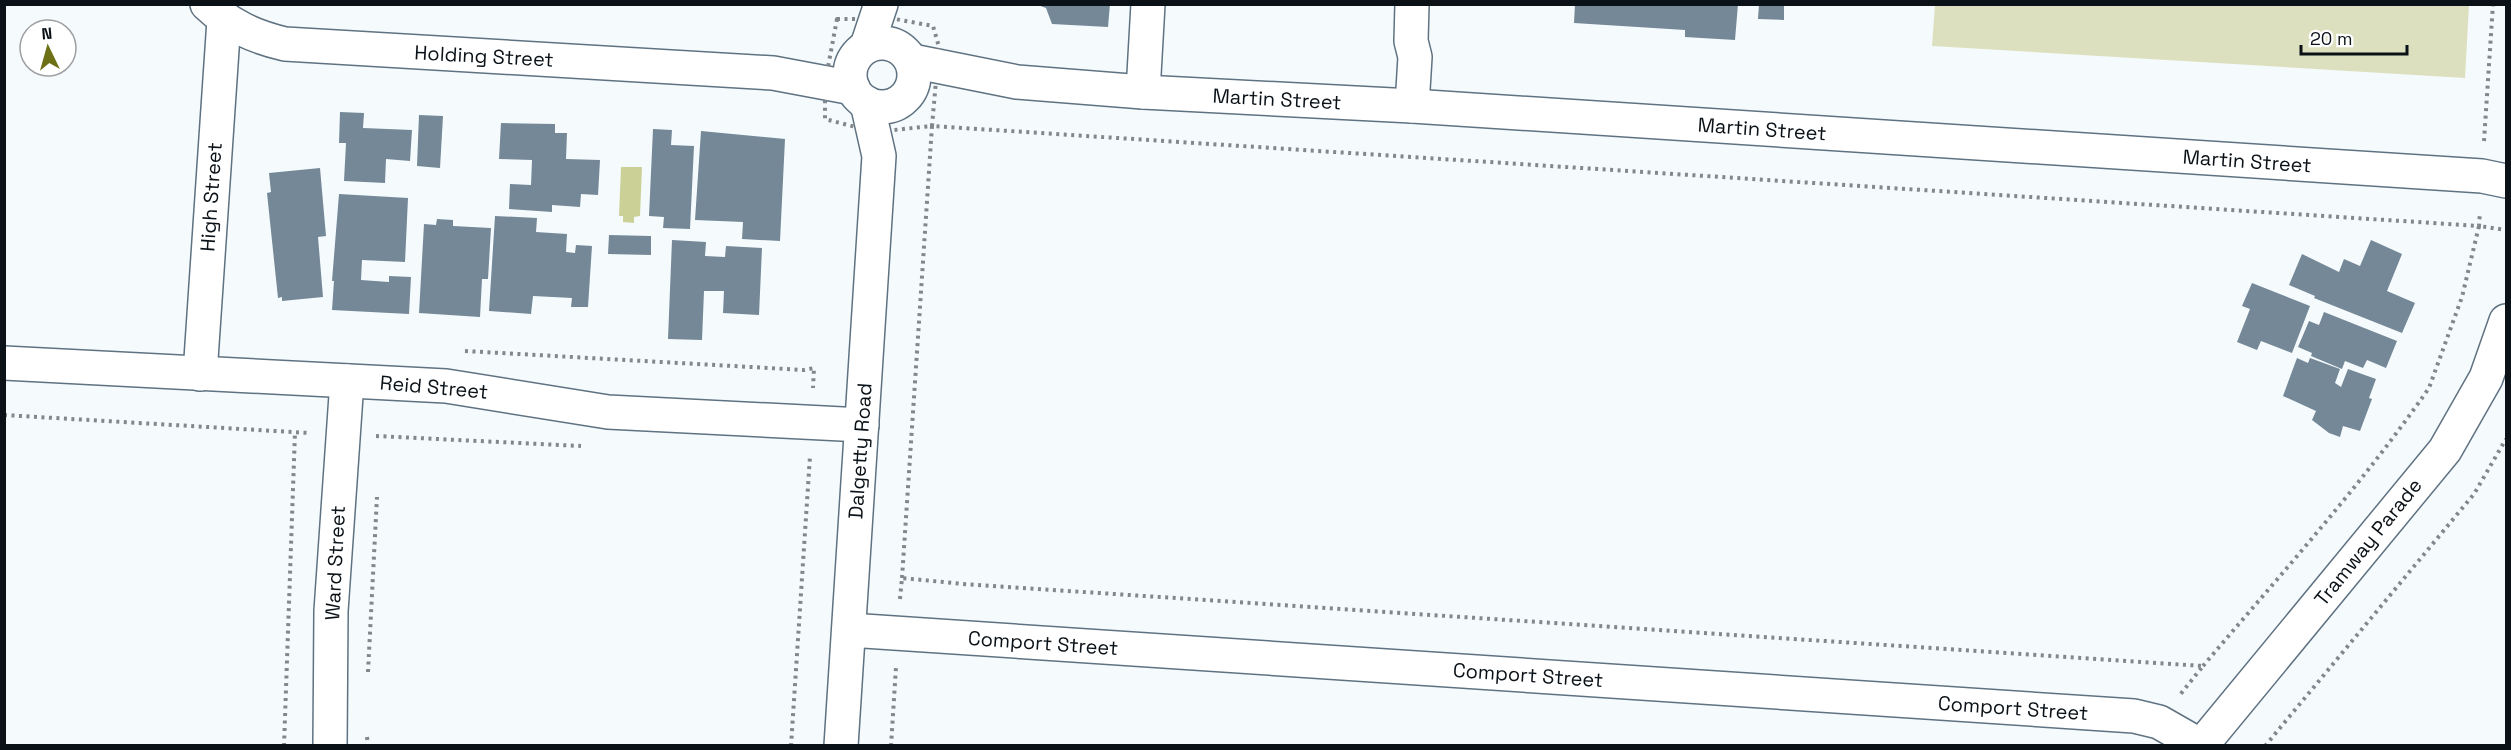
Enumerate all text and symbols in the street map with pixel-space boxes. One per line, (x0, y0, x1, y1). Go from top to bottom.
north arrow (18, 18, 78, 78)
scale bar (2301, 18, 2408, 56)
text: N (40, 23, 53, 44)
text: 20 m (2310, 27, 2353, 50)
street label: Holding Street (414, 39, 554, 73)
street label: Martin Street (1212, 83, 1342, 115)
street label: Martin Street (1697, 112, 1827, 146)
street label: High Street (194, 142, 228, 252)
street label: Martin Street (2182, 144, 2312, 178)
street label: Reid Street (379, 369, 489, 405)
street label: Dalgetty Road (842, 382, 878, 520)
street label: Tramway Parade (2309, 473, 2427, 611)
street label: Ward Street (319, 505, 351, 621)
street label: Comport Street (967, 625, 1119, 661)
street label: Comport Street (1452, 657, 1604, 693)
street label: Comport Street (1937, 690, 2089, 726)

